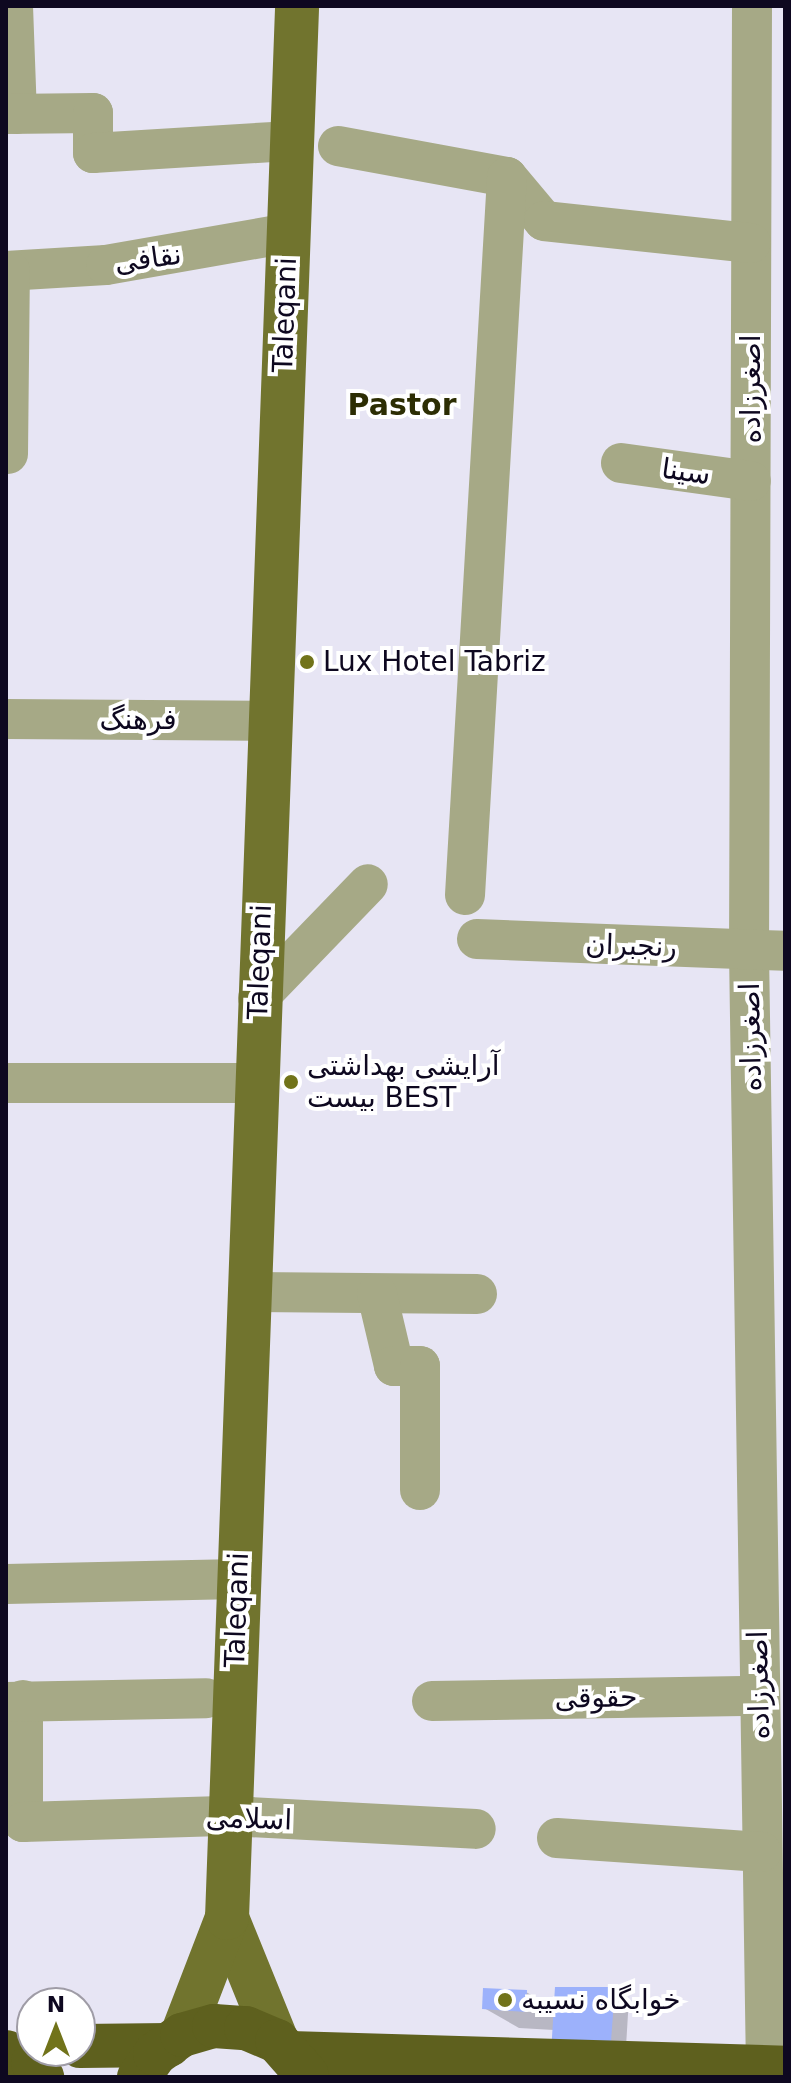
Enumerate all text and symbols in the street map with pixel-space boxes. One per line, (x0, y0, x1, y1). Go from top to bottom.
street label: نقافی (112, 238, 184, 280)
street label: Taleqani (266, 257, 304, 373)
street label: اصغرزاده (734, 335, 768, 443)
district label: Pastor (347, 387, 457, 423)
street label: سینا (659, 452, 713, 492)
place label: Lux Hotel Tabriz (323, 645, 546, 679)
marker: Lux Hotel Tabriz (298, 653, 316, 671)
street label: فرهنگ (99, 703, 177, 737)
street label: Taleqani (241, 904, 279, 1020)
street label: رنجبران (585, 928, 677, 964)
street label: اصغرزاده (733, 982, 769, 1092)
place label: آرایشی بهداشتی بیست BEST (307, 1049, 500, 1115)
marker: آرایشی بهداشتی بیست BEST (282, 1073, 300, 1091)
street label: Taleqani (218, 1552, 256, 1668)
street label: اصغرزاده (741, 1630, 777, 1740)
street label: حقوقی (554, 1680, 638, 1716)
street label: اسلامی (205, 1801, 293, 1837)
place label: خوابگاه نسیبه (521, 1983, 681, 2017)
north arrow (16, 1987, 96, 2067)
marker: خوابگاه نسیبه (496, 1991, 514, 2009)
text: N (47, 1992, 65, 2017)

